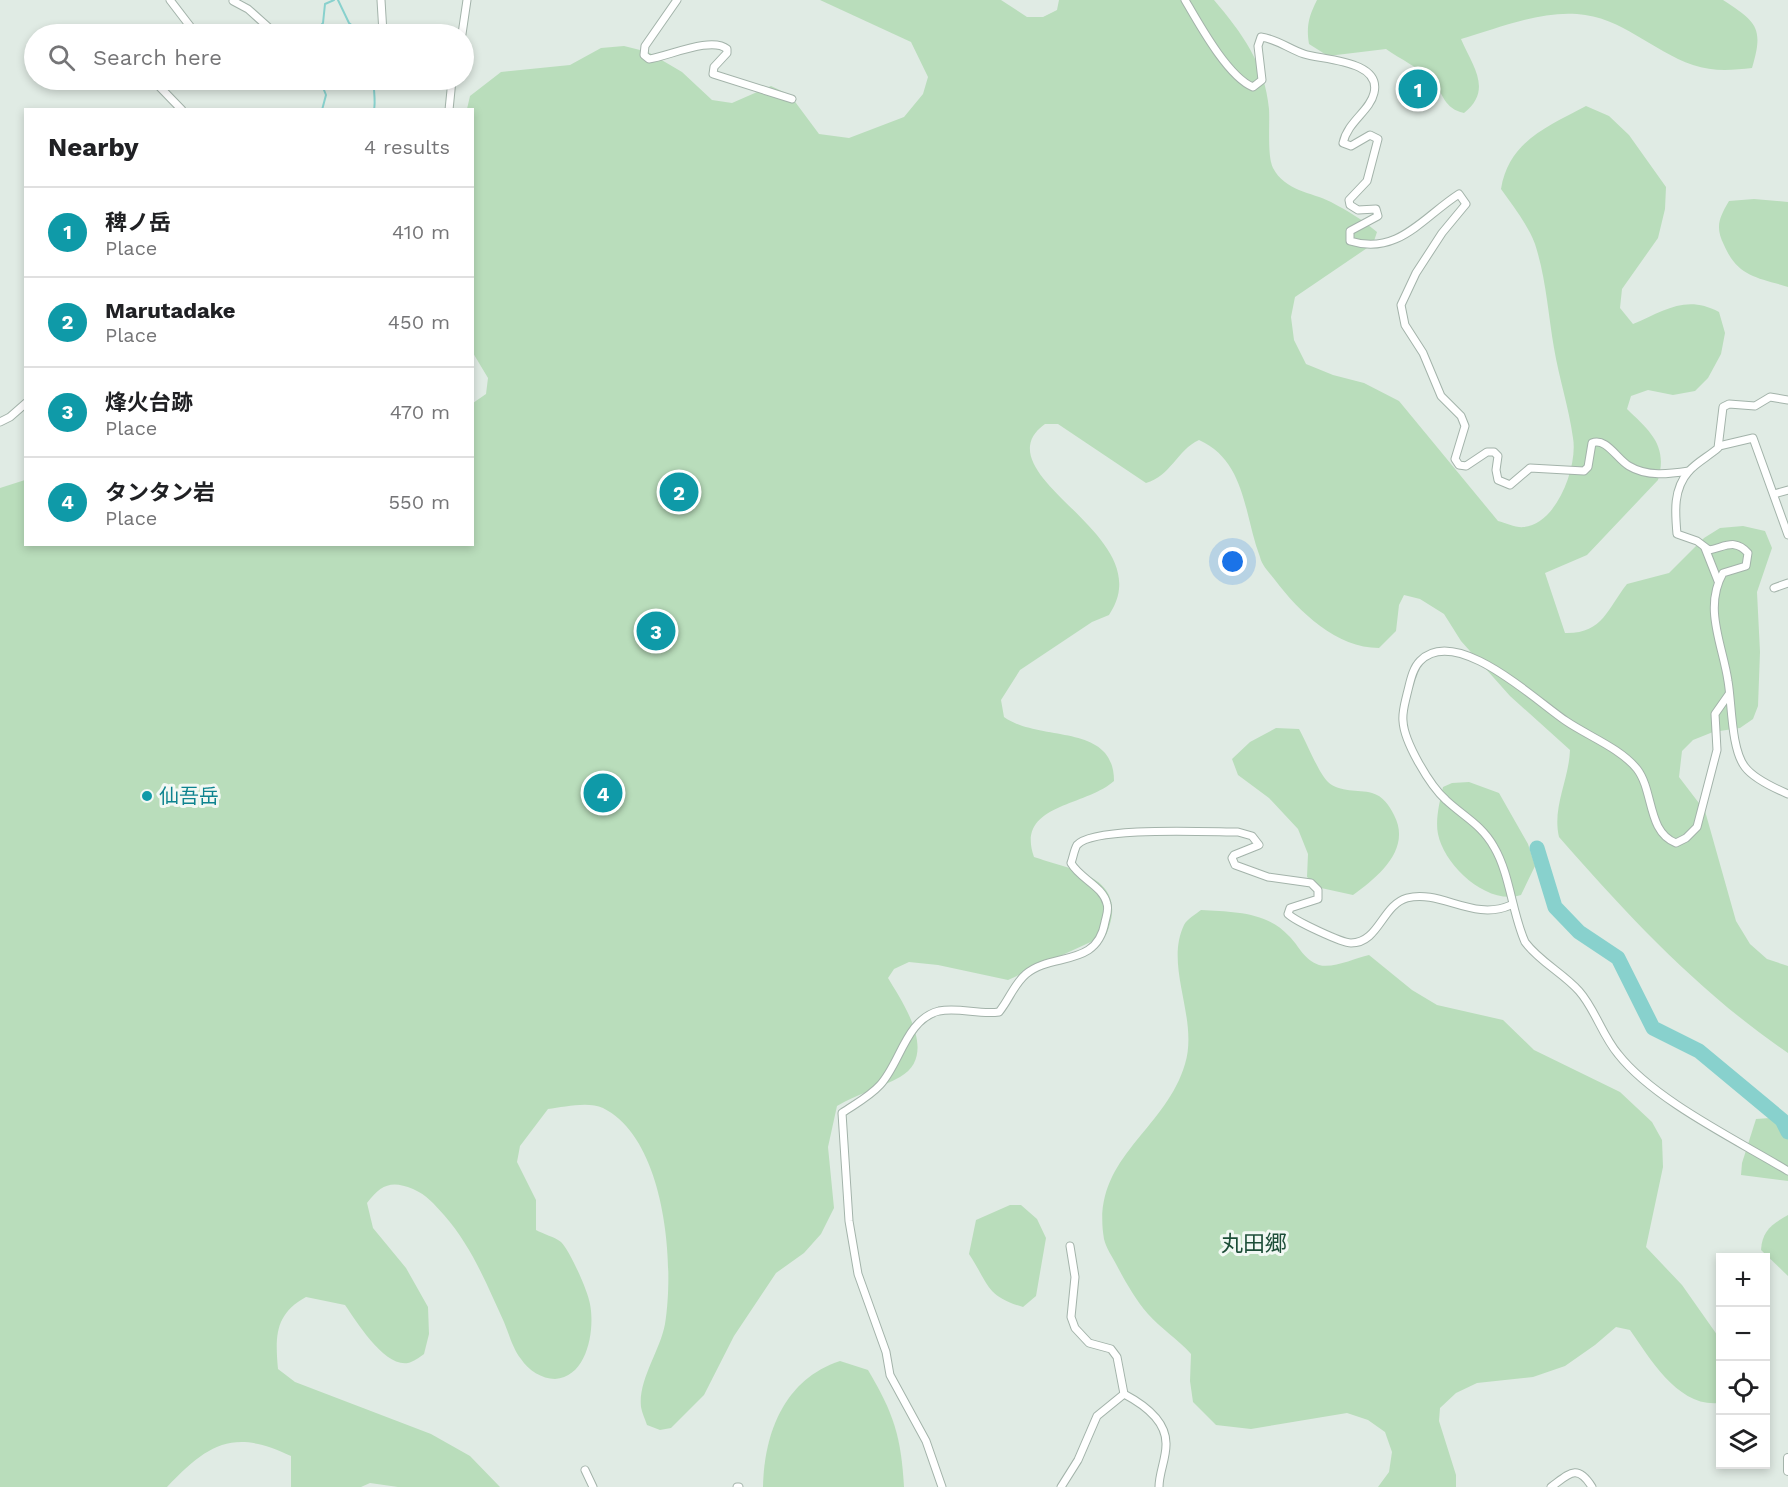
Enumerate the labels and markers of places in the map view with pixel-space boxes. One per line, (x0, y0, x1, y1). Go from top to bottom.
pin: 1 (1398, 66, 1438, 112)
pin: 2 (660, 470, 698, 514)
pin: 3 (636, 608, 676, 654)
pin: 4 (584, 770, 622, 816)
place label: 仙吾岳 (159, 784, 219, 808)
marker: 仙吾岳 (140, 789, 154, 803)

